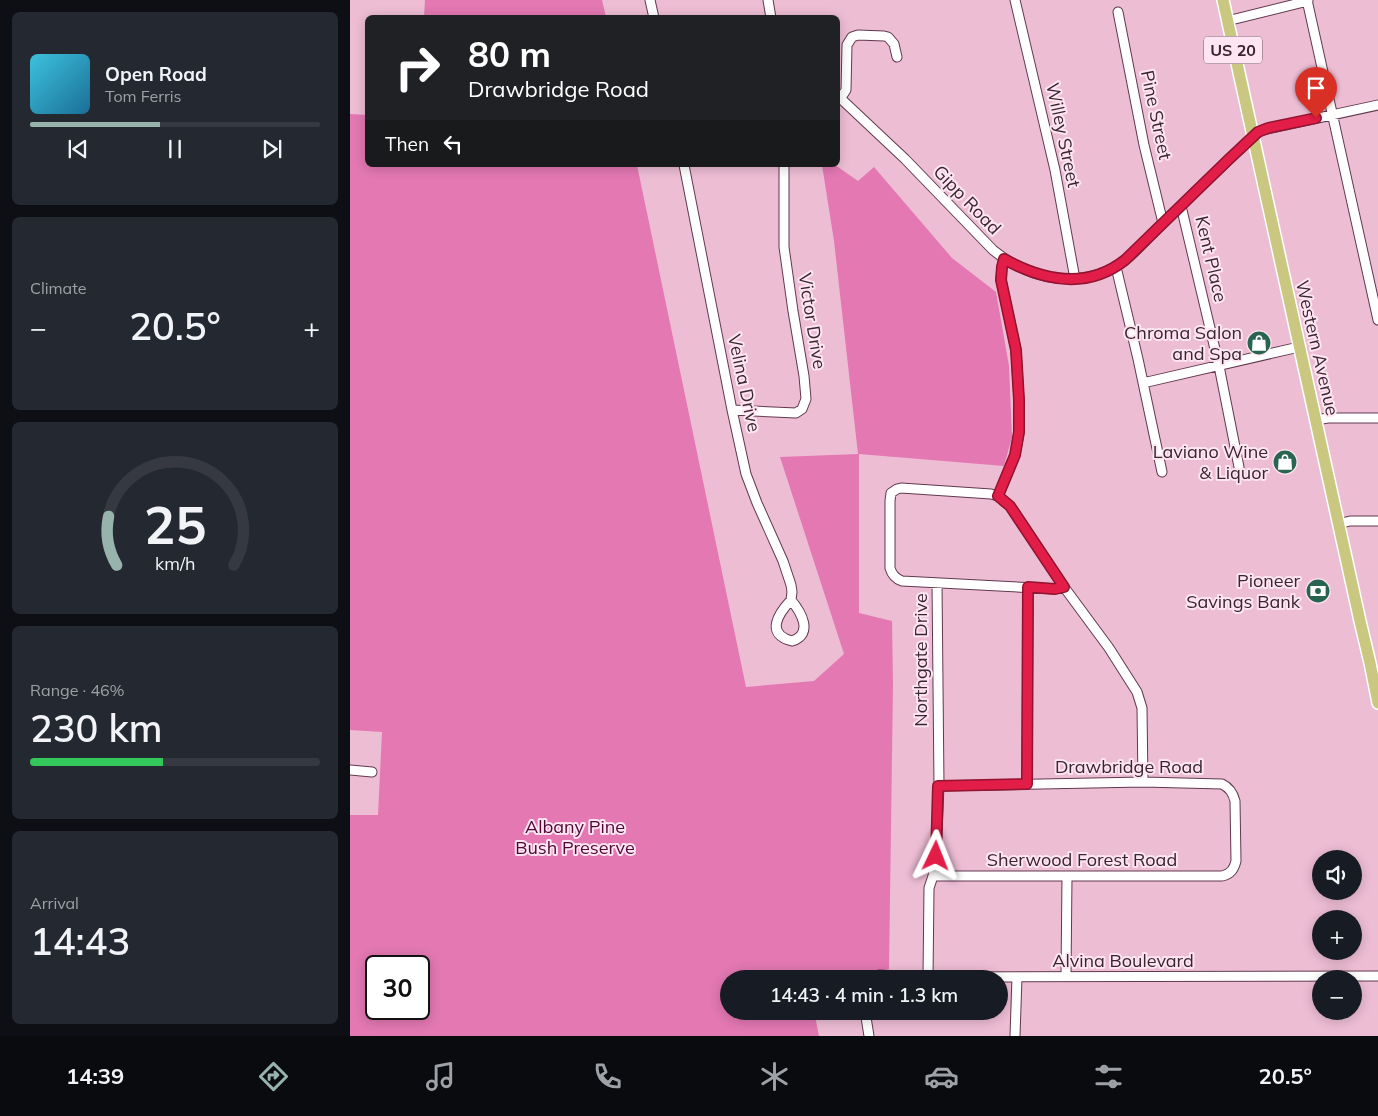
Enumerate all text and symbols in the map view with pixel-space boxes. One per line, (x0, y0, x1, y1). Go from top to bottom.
text: 80 m (468, 32, 551, 76)
icon: right (385, 35, 450, 100)
road number: US 20 (1204, 36, 1262, 64)
text: Open Road (105, 62, 207, 86)
pin (1295, 67, 1337, 118)
street label: Pine Street (1136, 68, 1177, 162)
icon: arrive (1302, 74, 1330, 102)
text: Drawbridge Road (468, 75, 649, 103)
street label: Willey Street (1041, 80, 1086, 189)
text: Tom Ferris (105, 86, 182, 106)
icon: left (439, 130, 467, 158)
text: Then (385, 132, 429, 156)
icon: previous (64, 135, 92, 163)
icon: pause (161, 135, 189, 163)
icon: next (258, 135, 286, 163)
street label: Gipp Road (929, 160, 1006, 239)
street label: Kent Place (1190, 213, 1233, 304)
street label: Victor Drive (794, 271, 831, 371)
text: Climate (30, 278, 86, 298)
street label: Western Avenue (1291, 278, 1344, 418)
text: 20.5° (129, 302, 221, 350)
text: − (30, 310, 47, 345)
text: + (303, 310, 320, 345)
place label: Chroma Salon and Spa (1124, 321, 1242, 365)
shop icon: Chroma Salon and Spa (1246, 330, 1272, 356)
street label: Velina Drive (723, 332, 766, 434)
place label: Laviano Wine & Liquor (1153, 440, 1268, 484)
shop icon: Laviano Wine & Liquor (1272, 449, 1298, 475)
text: 25 (144, 492, 206, 557)
text: km/h (155, 552, 195, 574)
place label: Pioneer Savings Bank (1186, 569, 1301, 613)
bank icon: Pioneer Savings Bank (1305, 578, 1331, 604)
street label: Northgate Drive (909, 593, 932, 727)
text: Range · 46% (30, 680, 125, 700)
text: 230 km (30, 704, 163, 752)
street label: Drawbridge Road (1055, 755, 1203, 778)
park label: Albany Pine Bush Preserve (515, 815, 635, 859)
position arrow (909, 829, 961, 881)
street label: Sherwood Forest Road (987, 848, 1177, 871)
map controls (1312, 850, 1362, 1020)
button: sound (1312, 850, 1362, 900)
text: Arrival (30, 893, 79, 913)
button: + (1312, 910, 1362, 960)
text: 14:43 (30, 917, 130, 965)
street label: Alvina Boulevard (1052, 949, 1194, 972)
speed limit sign: 30 (365, 955, 430, 1020)
button: − (1312, 970, 1362, 1020)
text: 14:43 · 4 min · 1.3 km (770, 983, 958, 1007)
icon: directions (256, 1059, 291, 1094)
icon: music (423, 1059, 458, 1094)
icon: phone (590, 1059, 625, 1094)
icon: climate (757, 1059, 792, 1094)
icon: car (924, 1059, 959, 1094)
icon: filters (1091, 1059, 1126, 1094)
text: 14:39 (66, 1062, 124, 1090)
text: 20.5° (1259, 1062, 1312, 1090)

